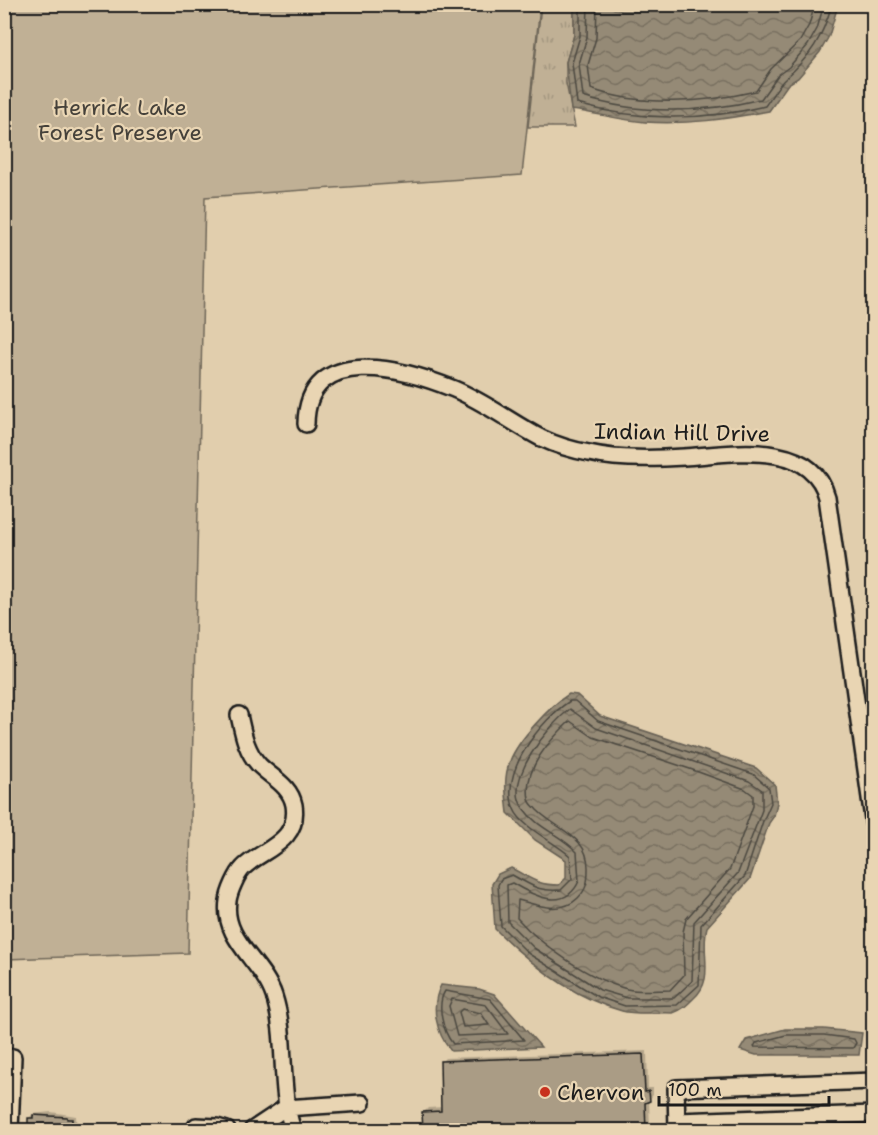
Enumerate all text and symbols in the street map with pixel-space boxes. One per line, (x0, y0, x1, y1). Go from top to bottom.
park label: Herrick Lake Forest Preserve (38, 93, 202, 147)
street label: Indian Hill Drive (594, 416, 770, 449)
scale bar (659, 1069, 828, 1107)
place label: Chervon (557, 1078, 644, 1107)
text: 100 m (668, 1078, 722, 1102)
marker: Chervon (538, 1085, 552, 1099)

